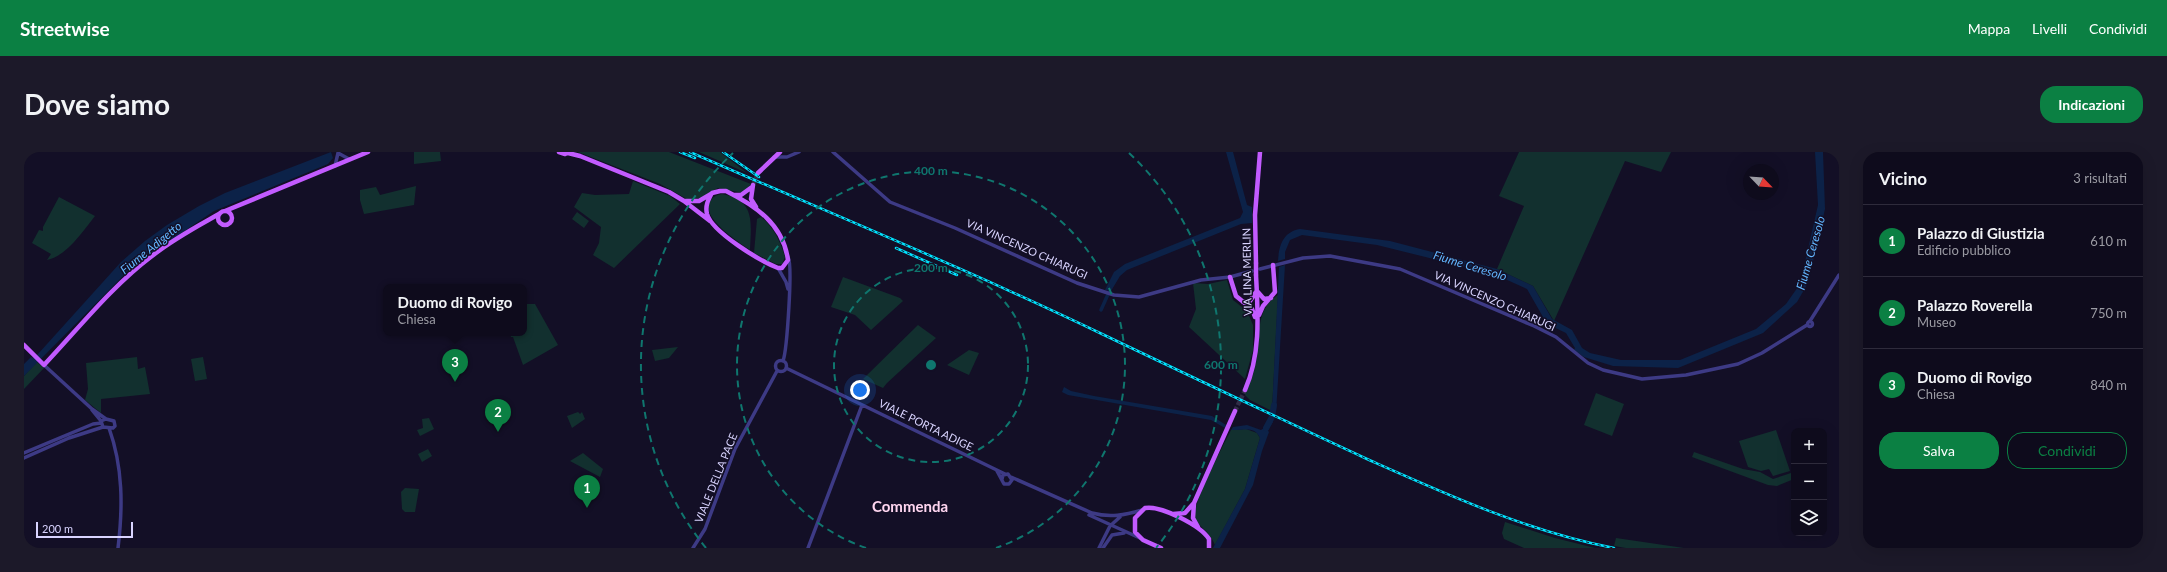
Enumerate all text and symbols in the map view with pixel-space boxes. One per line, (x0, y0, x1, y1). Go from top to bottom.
text: Streetwise (20, 17, 110, 40)
text: Mappa (1968, 20, 2010, 37)
text: Livelli (2032, 20, 2067, 37)
text: Condividi (2089, 20, 2147, 37)
button: Indicazioni (2040, 86, 2143, 123)
text: Dove siamo (24, 87, 170, 121)
text: 400 m (914, 163, 948, 178)
north arrow (1743, 164, 1779, 200)
text: Vicino (1879, 168, 1927, 189)
text: 3 risultati (2073, 170, 2127, 186)
water label: Fiume Ceresolo (1793, 214, 1828, 291)
street label: VIA VINCENZO CHIARUGI (965, 216, 1090, 281)
water label: Fiume Adigetto (117, 218, 185, 277)
text: Palazzo di Giustizia (1917, 224, 2045, 242)
street label: VIA LINA MERLIN (1239, 228, 1254, 316)
text: 1 (1888, 233, 1896, 249)
text: 610 m (2090, 233, 2127, 249)
text: Edificio pubblico (1917, 242, 2011, 258)
water label: Fiume Ceresolo (1432, 247, 1509, 284)
text: 200 m (914, 260, 948, 275)
street label: VIA VINCENZO CHIARUGI (1433, 268, 1558, 333)
popup (383, 284, 527, 336)
text: Duomo di Rovigo (398, 293, 512, 311)
text: Palazzo Roverella (1917, 296, 2033, 314)
text: 2 (1888, 305, 1896, 321)
text: 750 m (2090, 305, 2127, 321)
text: Chiesa (398, 311, 436, 327)
text: Museo (1917, 314, 1956, 330)
pin: 3 (442, 349, 468, 382)
text: 600 m (1204, 357, 1238, 372)
centre of rings (924, 358, 938, 372)
text: Duomo di Rovigo (1917, 368, 2032, 386)
text: 3 (1888, 377, 1896, 393)
text: 840 m (2090, 377, 2127, 393)
your location (850, 380, 870, 400)
text: Chiesa (1917, 386, 1955, 402)
street label: VIALE PORTA ADIGE (877, 396, 976, 453)
pin: 2 (485, 399, 511, 432)
map controls (1791, 428, 1827, 536)
button: + (1791, 428, 1827, 464)
street label: VIALE DELLA PACE (692, 431, 739, 525)
button: Salva (1879, 432, 1999, 469)
button: Condividi (2007, 432, 2127, 469)
button: − (1791, 464, 1827, 500)
pin: 1 (574, 475, 600, 508)
district label: Commenda (872, 497, 948, 515)
button: layers (1791, 500, 1827, 536)
scale bar (36, 520, 133, 539)
text: 200 m (42, 522, 73, 535)

